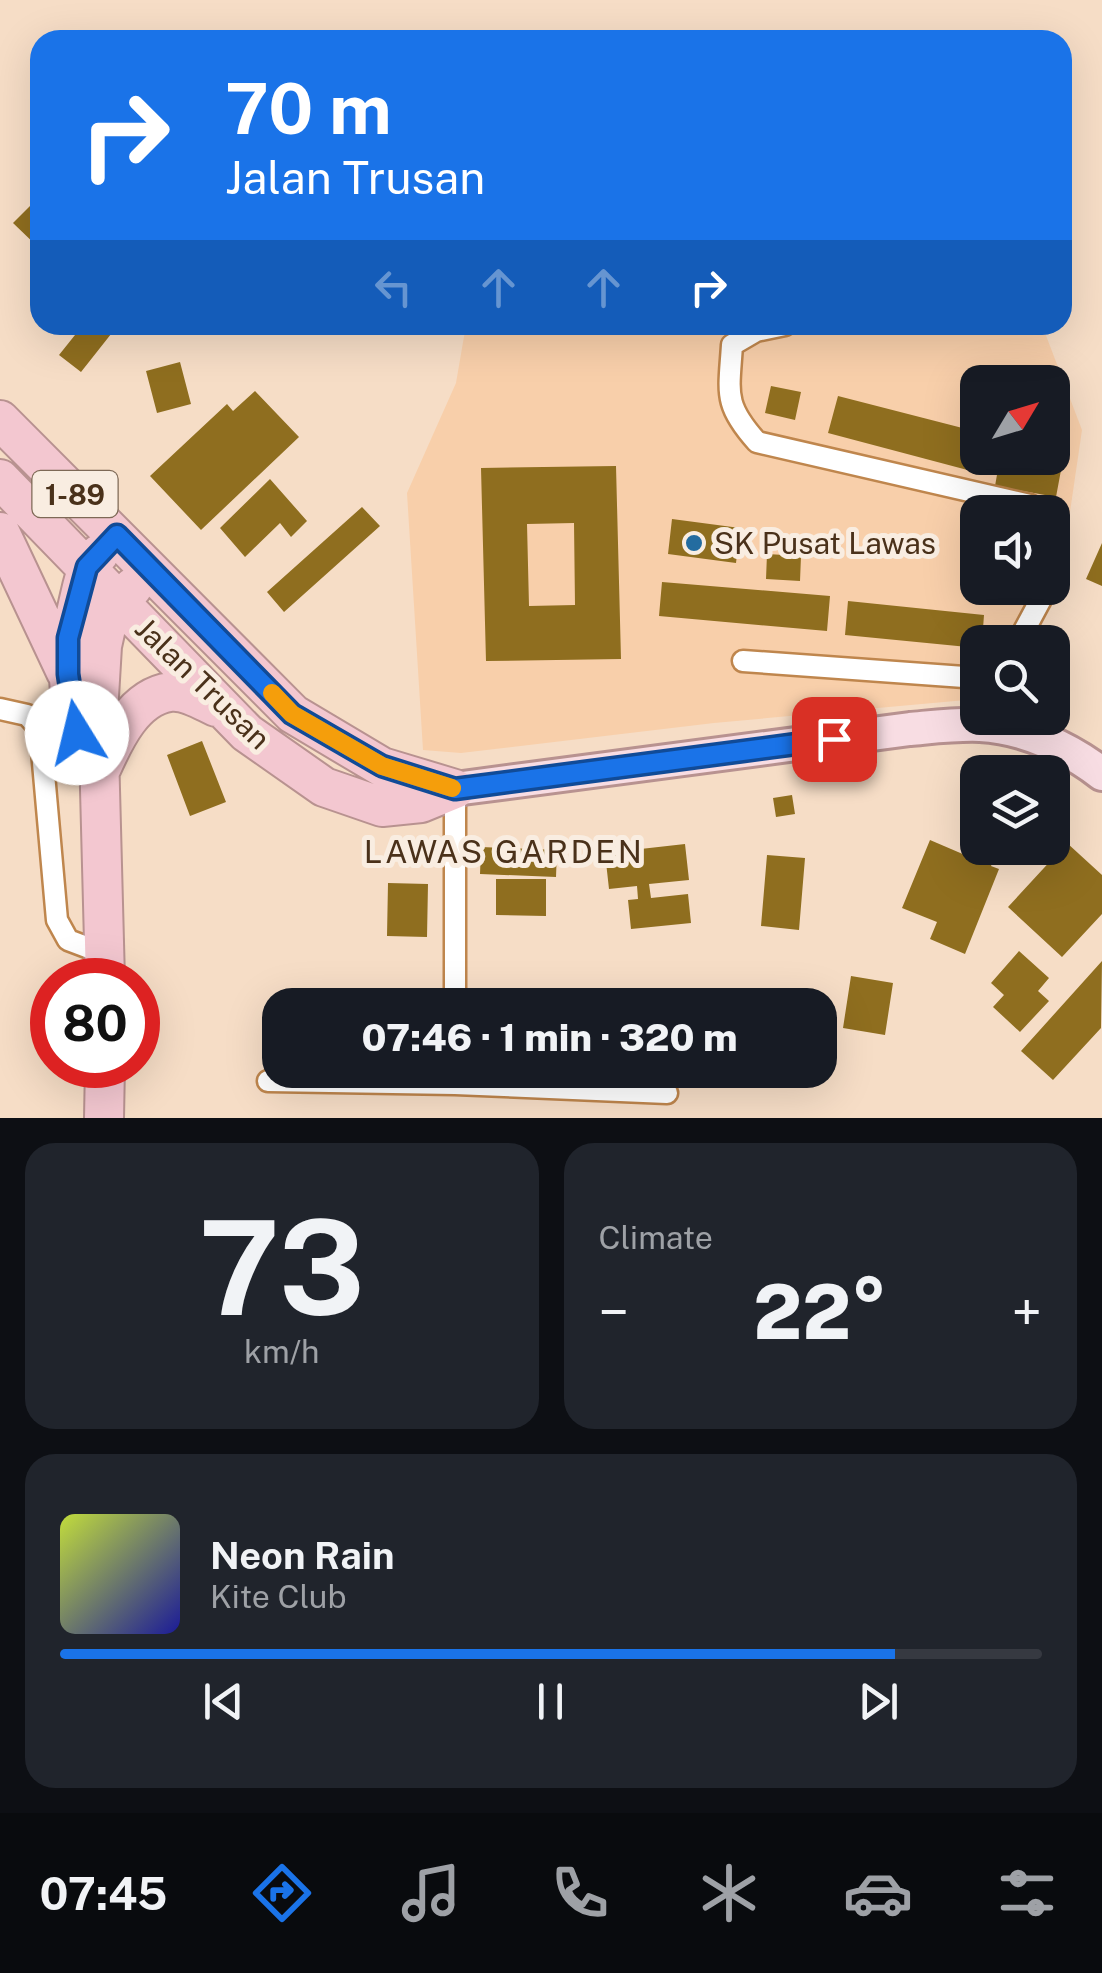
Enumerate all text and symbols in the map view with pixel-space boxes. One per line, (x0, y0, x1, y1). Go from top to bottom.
text: 70 m (225, 67, 392, 150)
icon: right (60, 70, 190, 200)
text: Jalan Trusan (225, 151, 485, 204)
icon: left (366, 260, 421, 315)
icon: ahead (471, 260, 526, 315)
icon: ahead (576, 260, 631, 315)
icon: right (681, 260, 736, 315)
north arrow (960, 365, 1070, 475)
map controls (960, 365, 1070, 865)
road number: 1-89 (32, 471, 118, 517)
button: sound (960, 495, 1070, 605)
place label: SK Pusat Lawas (714, 525, 936, 561)
marker: SK Pusat Lawas (683, 532, 705, 554)
street label: Jalan Trusan (128, 610, 278, 756)
button: search (960, 625, 1070, 735)
position arrow (25, 681, 129, 785)
pin (792, 697, 877, 782)
icon: arrive (807, 712, 862, 767)
button: layers (960, 755, 1070, 865)
district label: LAWAS GARDEN (364, 833, 644, 870)
speed limit sign: 80 (30, 958, 160, 1088)
text: 07:46 · 1 min · 320 m (362, 1015, 737, 1060)
text: 73 (198, 1192, 365, 1344)
text: Climate (599, 1219, 713, 1256)
text: 22° (753, 1268, 887, 1356)
text: − (599, 1280, 629, 1344)
text: + (1012, 1280, 1042, 1344)
text: km/h (244, 1333, 319, 1370)
text: Neon Rain (210, 1533, 394, 1578)
text: Kite Club (210, 1578, 347, 1615)
icon: previous (196, 1674, 251, 1729)
icon: pause (523, 1674, 578, 1729)
icon: next (851, 1674, 906, 1729)
icon: directions (247, 1858, 317, 1928)
icon: music (396, 1858, 466, 1928)
icon: phone (545, 1858, 615, 1928)
icon: climate (694, 1858, 764, 1928)
icon: car (843, 1858, 913, 1928)
icon: filters (992, 1858, 1062, 1928)
text: 07:45 (40, 1867, 167, 1920)

